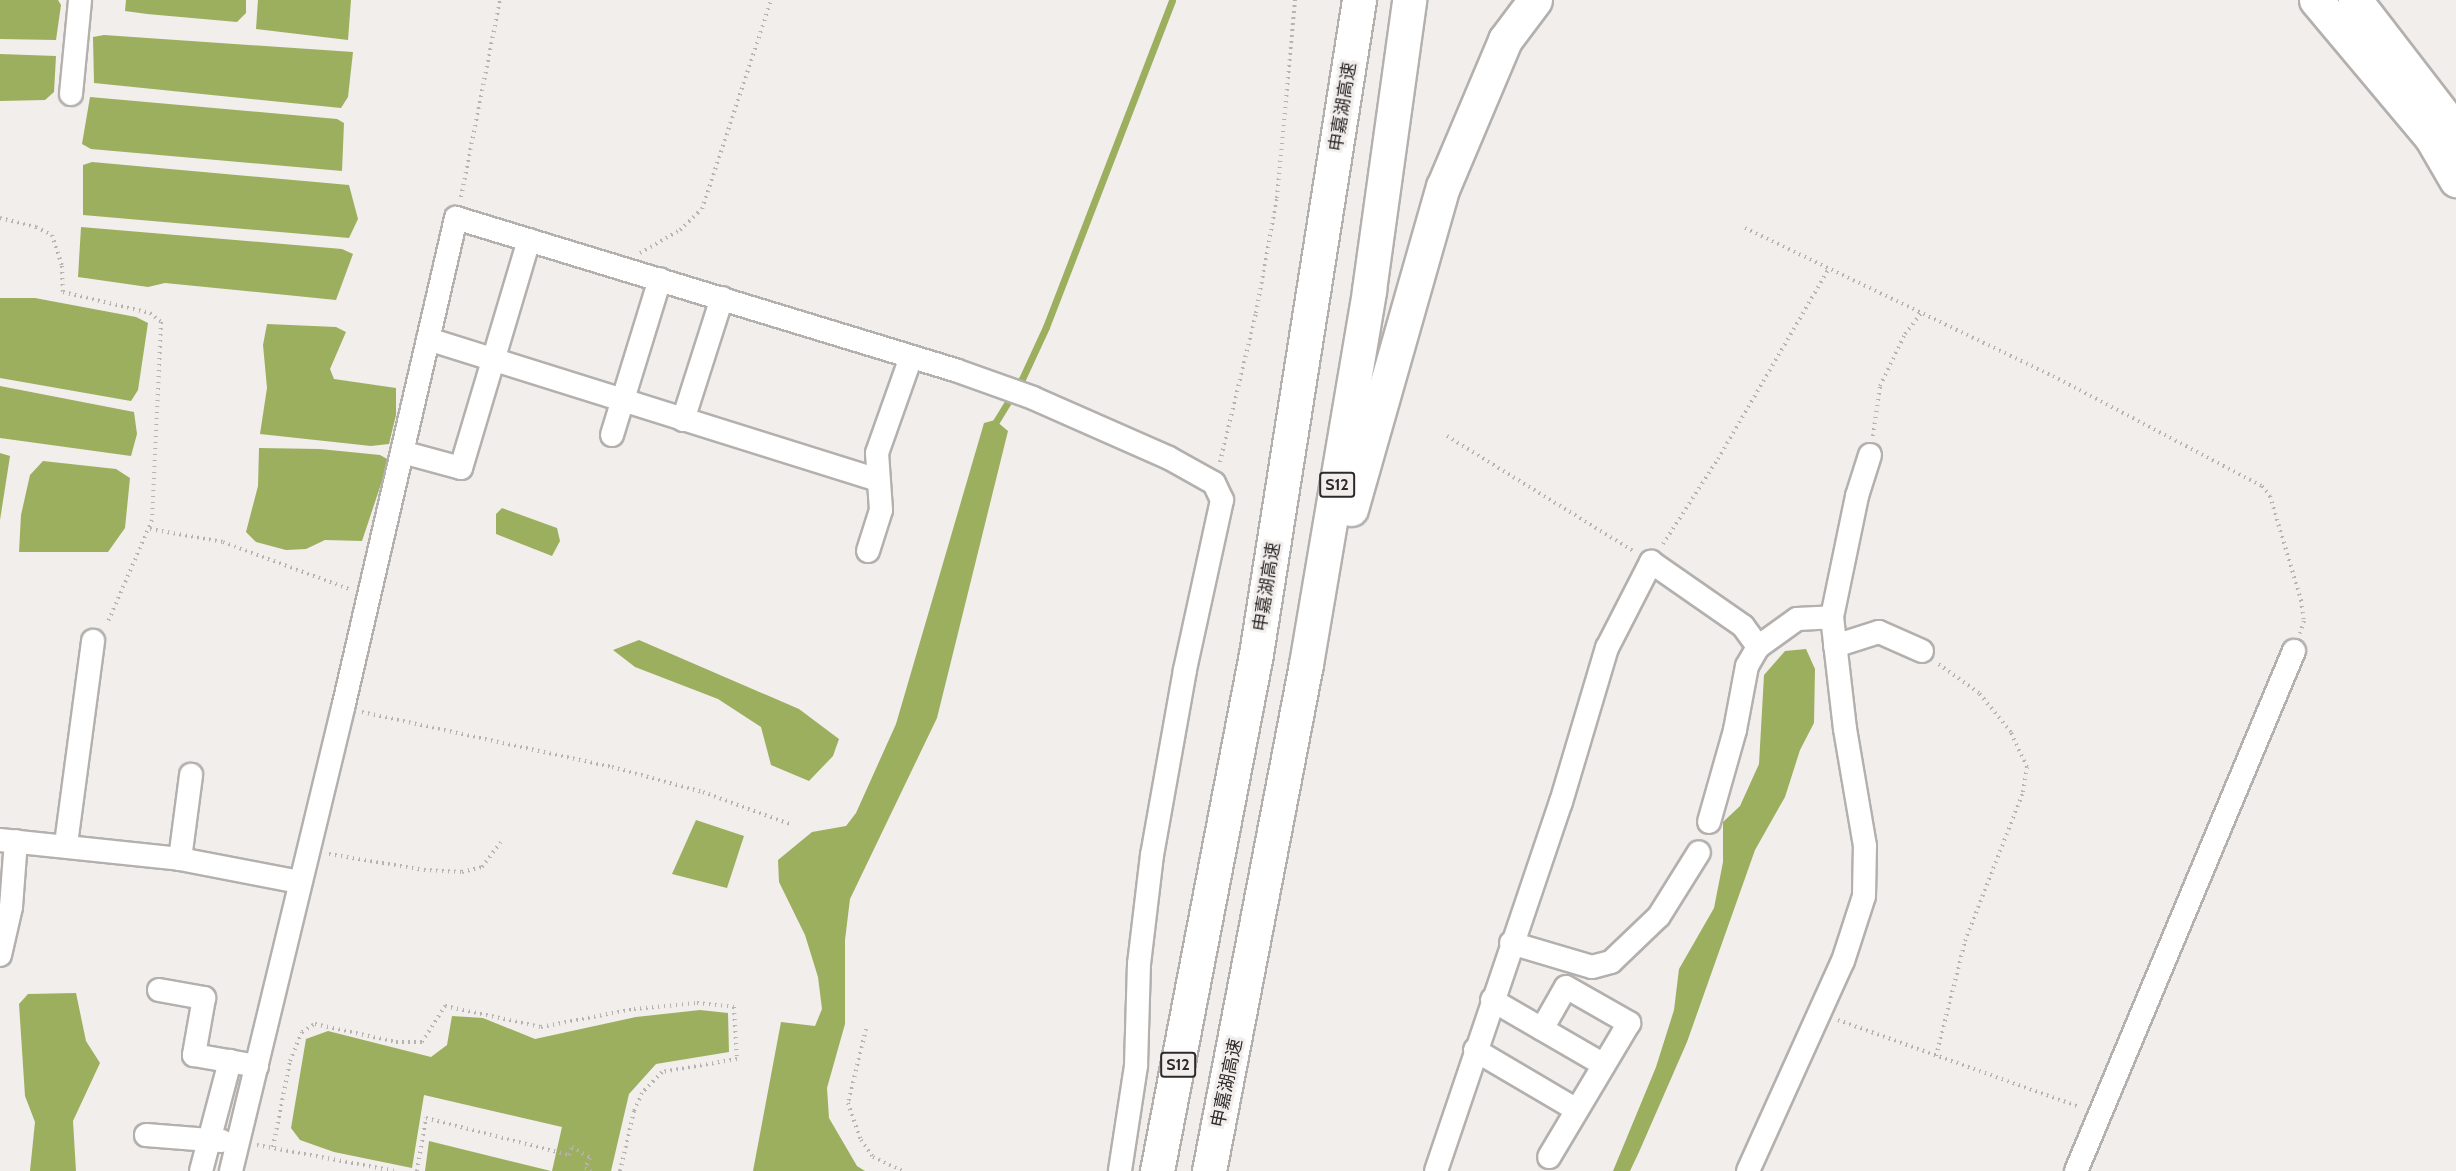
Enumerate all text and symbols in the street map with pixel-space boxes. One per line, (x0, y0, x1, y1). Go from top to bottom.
street label: 申嘉湖高速 (1325, 61, 1361, 153)
road number: S12 (1319, 472, 1355, 498)
street label: 申嘉湖高速 (1249, 541, 1285, 633)
street label: 申嘉湖高速 (1207, 1037, 1247, 1129)
road number: S12 (1160, 1052, 1196, 1078)

